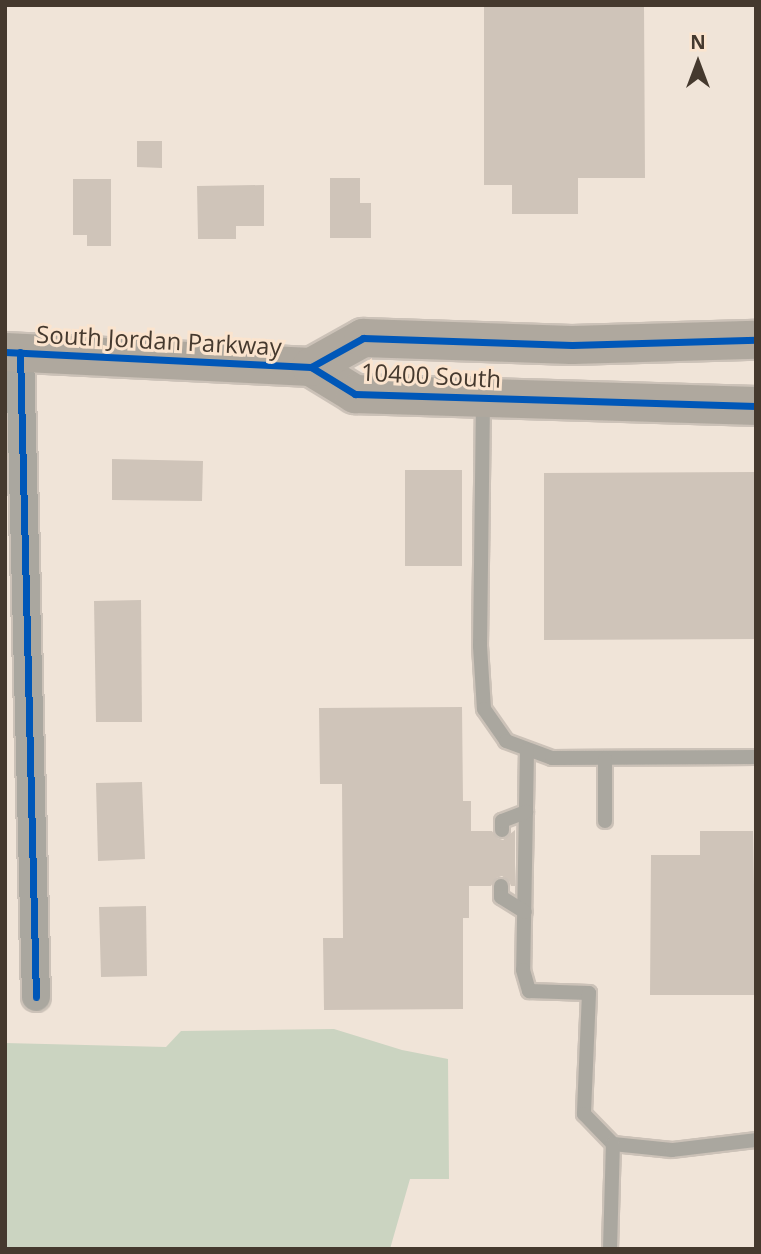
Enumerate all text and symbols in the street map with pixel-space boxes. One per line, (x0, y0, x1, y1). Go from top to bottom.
north arrow (663, 28, 733, 98)
text: N (690, 29, 706, 55)
street label: South Jordan Parkway (36, 319, 282, 361)
street label: 10400 South (360, 357, 502, 393)

